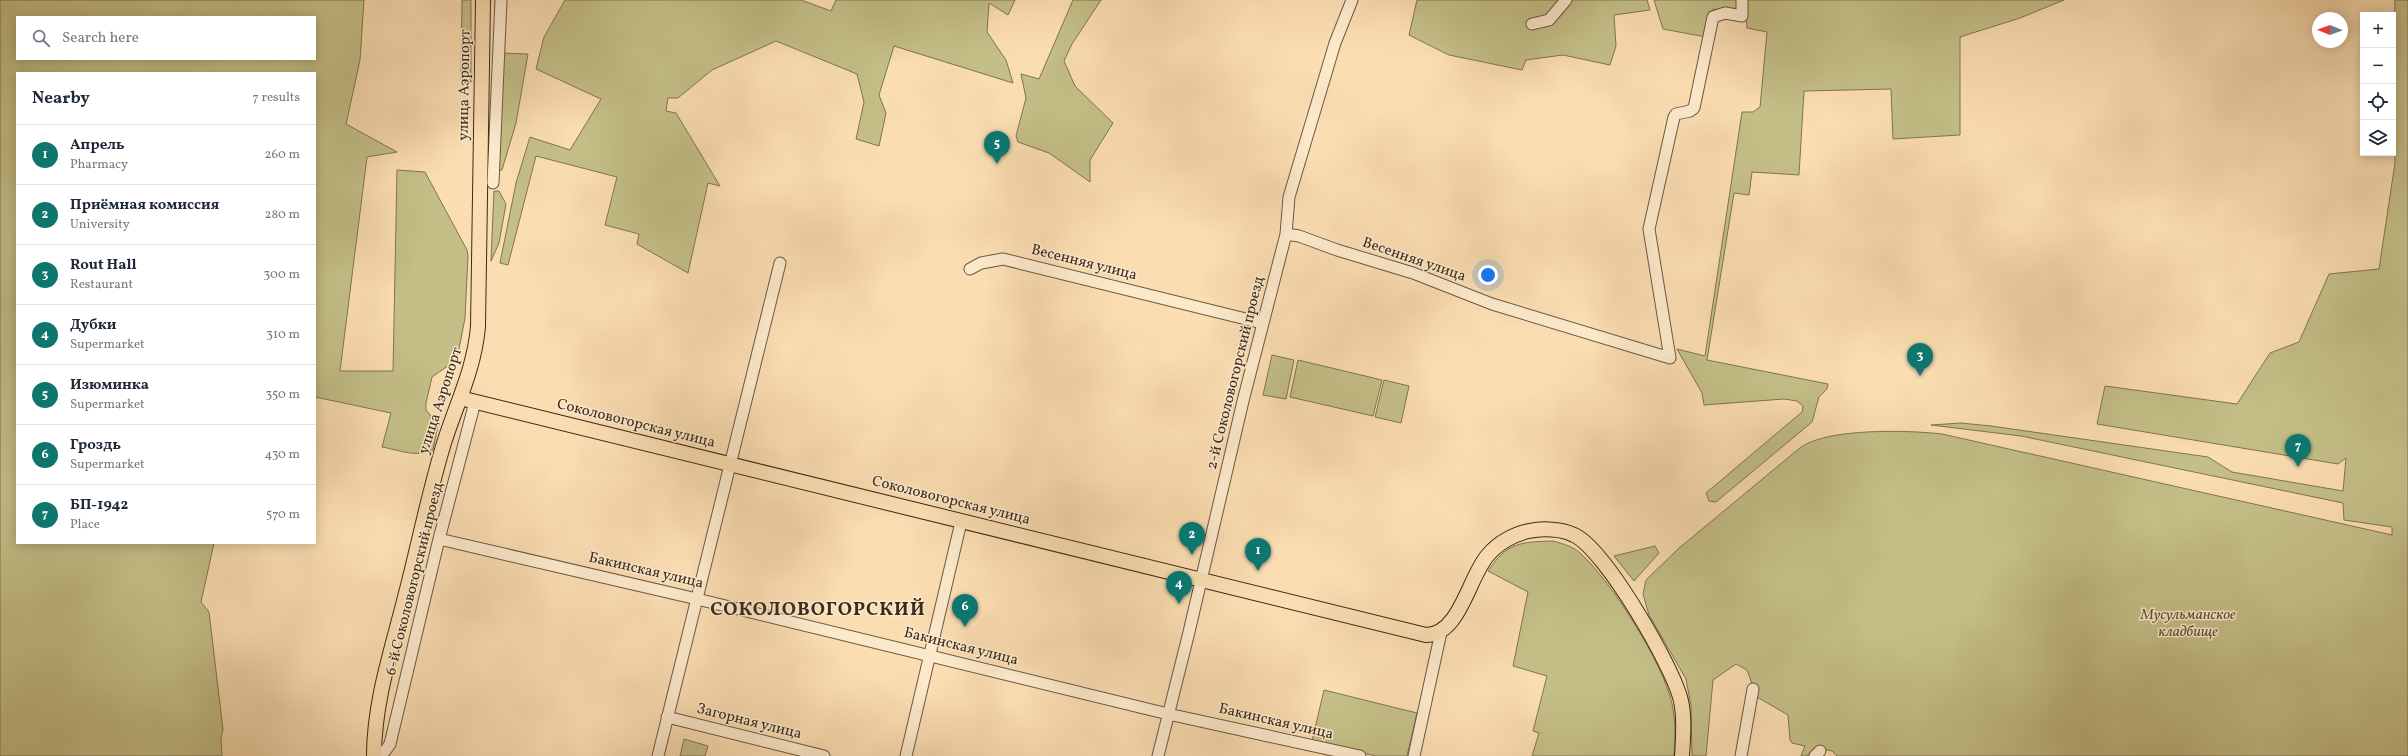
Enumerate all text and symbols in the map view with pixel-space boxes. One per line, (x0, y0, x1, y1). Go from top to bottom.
north arrow (2312, 12, 2348, 48)
map controls (2360, 12, 2396, 156)
button: + (2360, 12, 2396, 48)
search box (16, 16, 316, 60)
icon: search (30, 27, 52, 49)
text: Search here (62, 28, 139, 49)
street label: улица Аэропорт (454, 29, 476, 141)
button: − (2360, 48, 2396, 84)
button: locate (2360, 84, 2396, 120)
text: Nearby (32, 87, 90, 110)
text: 7 results (253, 89, 300, 107)
button: layers (2360, 120, 2396, 156)
pin: 5 (984, 131, 1010, 164)
text: Апрель (70, 135, 125, 156)
text: 1 (42, 146, 48, 164)
text: 260 m (265, 146, 300, 164)
text: Pharmacy (70, 156, 128, 174)
text: Приёмная комиссия (70, 195, 219, 216)
text: 2 (42, 206, 48, 224)
text: 280 m (264, 206, 300, 224)
text: University (70, 216, 130, 234)
street label: Весенняя улица (1359, 232, 1469, 288)
street label: Весенняя улица (1029, 240, 1139, 286)
text: Rout Hall (70, 255, 137, 276)
your location (1478, 265, 1498, 285)
text: 3 (42, 266, 48, 284)
text: 300 m (264, 266, 300, 284)
street label: 2-й Соколовогорский проезд (1202, 274, 1270, 472)
text: Restaurant (70, 276, 133, 294)
text: Дубки (70, 315, 116, 336)
text: 4 (41, 326, 49, 344)
text: 310 m (266, 326, 300, 344)
text: Supermarket (70, 336, 145, 354)
pin: 3 (1907, 343, 1933, 376)
street label: улица Аэропорт (414, 344, 468, 457)
text: Изюминка (70, 375, 149, 396)
text: 5 (42, 386, 48, 404)
text: 350 m (265, 386, 300, 404)
street label: Соколовогорская улица (555, 394, 717, 454)
text: Supermarket (70, 396, 145, 414)
pin: 7 (2285, 434, 2311, 467)
text: Гроздь (70, 435, 121, 456)
text: 6 (41, 446, 49, 464)
text: 430 m (264, 446, 300, 464)
text: Supermarket (70, 456, 145, 474)
street label: Соколовогорская улица (870, 471, 1032, 531)
street label: 6-й Соколовогорский проезд (381, 480, 449, 678)
text: БП-1942 (70, 495, 128, 516)
text: 7 (42, 506, 48, 524)
text: 570 m (266, 506, 300, 524)
text: Place (70, 516, 100, 534)
pin: 2 (1179, 522, 1205, 555)
pin: 1 (1245, 538, 1271, 571)
street label: Бакинская улица (587, 548, 705, 594)
pin: 4 (1166, 571, 1192, 604)
pin: 6 (952, 594, 978, 627)
district label: СОКОЛОВОГОРСКИЙ (710, 597, 926, 623)
park label: Мусульманское кладбище (2140, 605, 2236, 643)
street label: Бакинская улица (902, 623, 1020, 671)
street label: Загорная улица (694, 699, 804, 745)
street label: Бакинская улица (1217, 699, 1335, 745)

